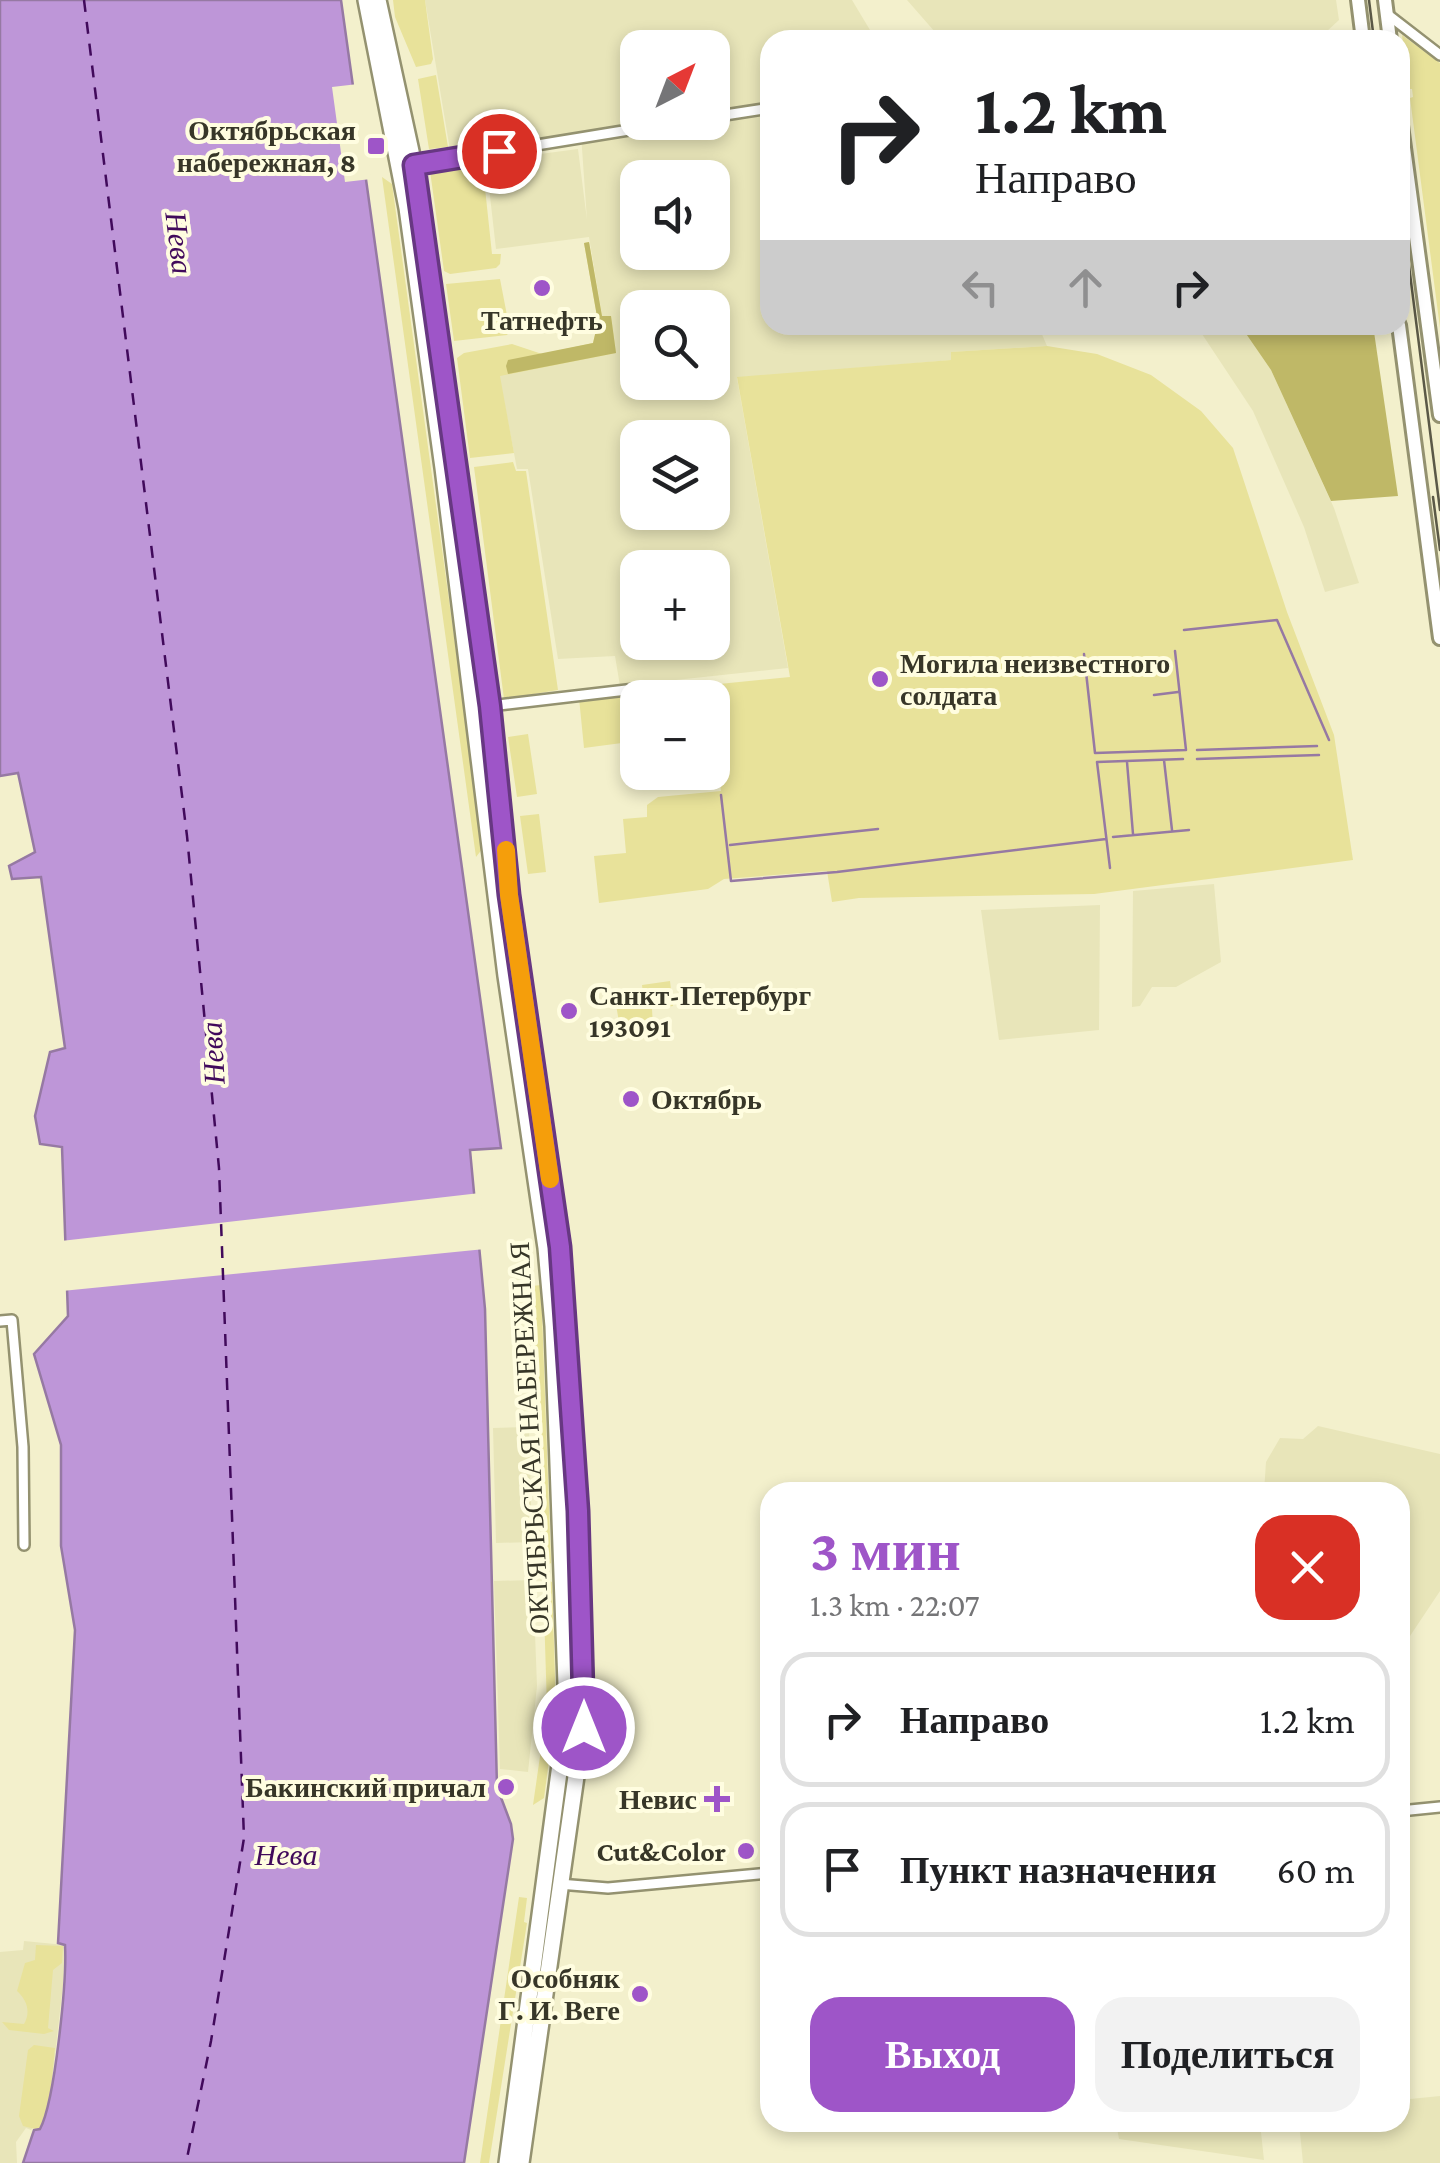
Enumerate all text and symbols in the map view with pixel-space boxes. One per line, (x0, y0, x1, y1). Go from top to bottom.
north arrow (620, 30, 730, 140)
map controls (620, 30, 730, 790)
icon: right (810, 70, 940, 200)
text: 1.2 km (975, 70, 1167, 148)
pin (457, 109, 542, 194)
place label: Октябрьская набережная, 8 (177, 115, 356, 178)
icon: arrive (472, 124, 527, 179)
marker: Октябрьская набережная, 8 (365, 135, 387, 157)
text: Направо (975, 153, 1137, 203)
button: sound (620, 160, 730, 270)
water label: Нева (159, 209, 200, 276)
icon: left (953, 260, 1008, 315)
icon: ahead (1058, 260, 1113, 315)
icon: right (1163, 260, 1218, 315)
marker: Татнефть (531, 277, 553, 299)
button: search (620, 290, 730, 400)
place label: Татнефть (481, 305, 603, 336)
button: layers (620, 420, 730, 530)
button: + (620, 550, 730, 660)
place label: Могила неизвестного солдата (900, 648, 1170, 711)
marker: Могила неизвестного солдата (869, 668, 891, 690)
button: − (620, 680, 730, 790)
place label: Санкт-Петербург 193091 (589, 980, 811, 1043)
marker: Санкт-Петербург 193091 (558, 1000, 580, 1022)
water label: Нева (194, 1021, 231, 1086)
place label: Октябрь (651, 1084, 762, 1115)
marker: Октябрь (620, 1088, 642, 1110)
street label: ОКТЯБРЬСКАЯ НАБЕРЕЖНАЯ (504, 1241, 555, 1635)
button: close (1255, 1515, 1360, 1620)
text: 3 мин (810, 1516, 961, 1583)
text: 1.3 km · 22:07 (810, 1587, 980, 1623)
position arrow (532, 1676, 636, 1780)
icon: right (815, 1692, 870, 1747)
text: Направо (900, 1699, 1049, 1741)
text: 1.2 km (1260, 1699, 1355, 1741)
place label: Бакинский причал (245, 1772, 486, 1803)
marker: Бакинский причал (495, 1776, 517, 1798)
place label: Невис (619, 1784, 697, 1815)
marker: Невис (706, 1788, 728, 1810)
place label: Cut&Color (596, 1836, 726, 1867)
water label: Нева (254, 1838, 317, 1871)
marker: Cut&Color (735, 1840, 757, 1862)
icon: arrive (815, 1842, 870, 1897)
text: Пункт назначения (900, 1849, 1217, 1891)
text: 60 m (1277, 1849, 1355, 1891)
place label: Особняк Г. И. Веге (498, 1963, 621, 2026)
marker: Особняк Г. И. Веге (629, 1983, 651, 2005)
button: Выход (810, 1997, 1075, 2112)
button: Поделиться (1095, 1997, 1360, 2112)

